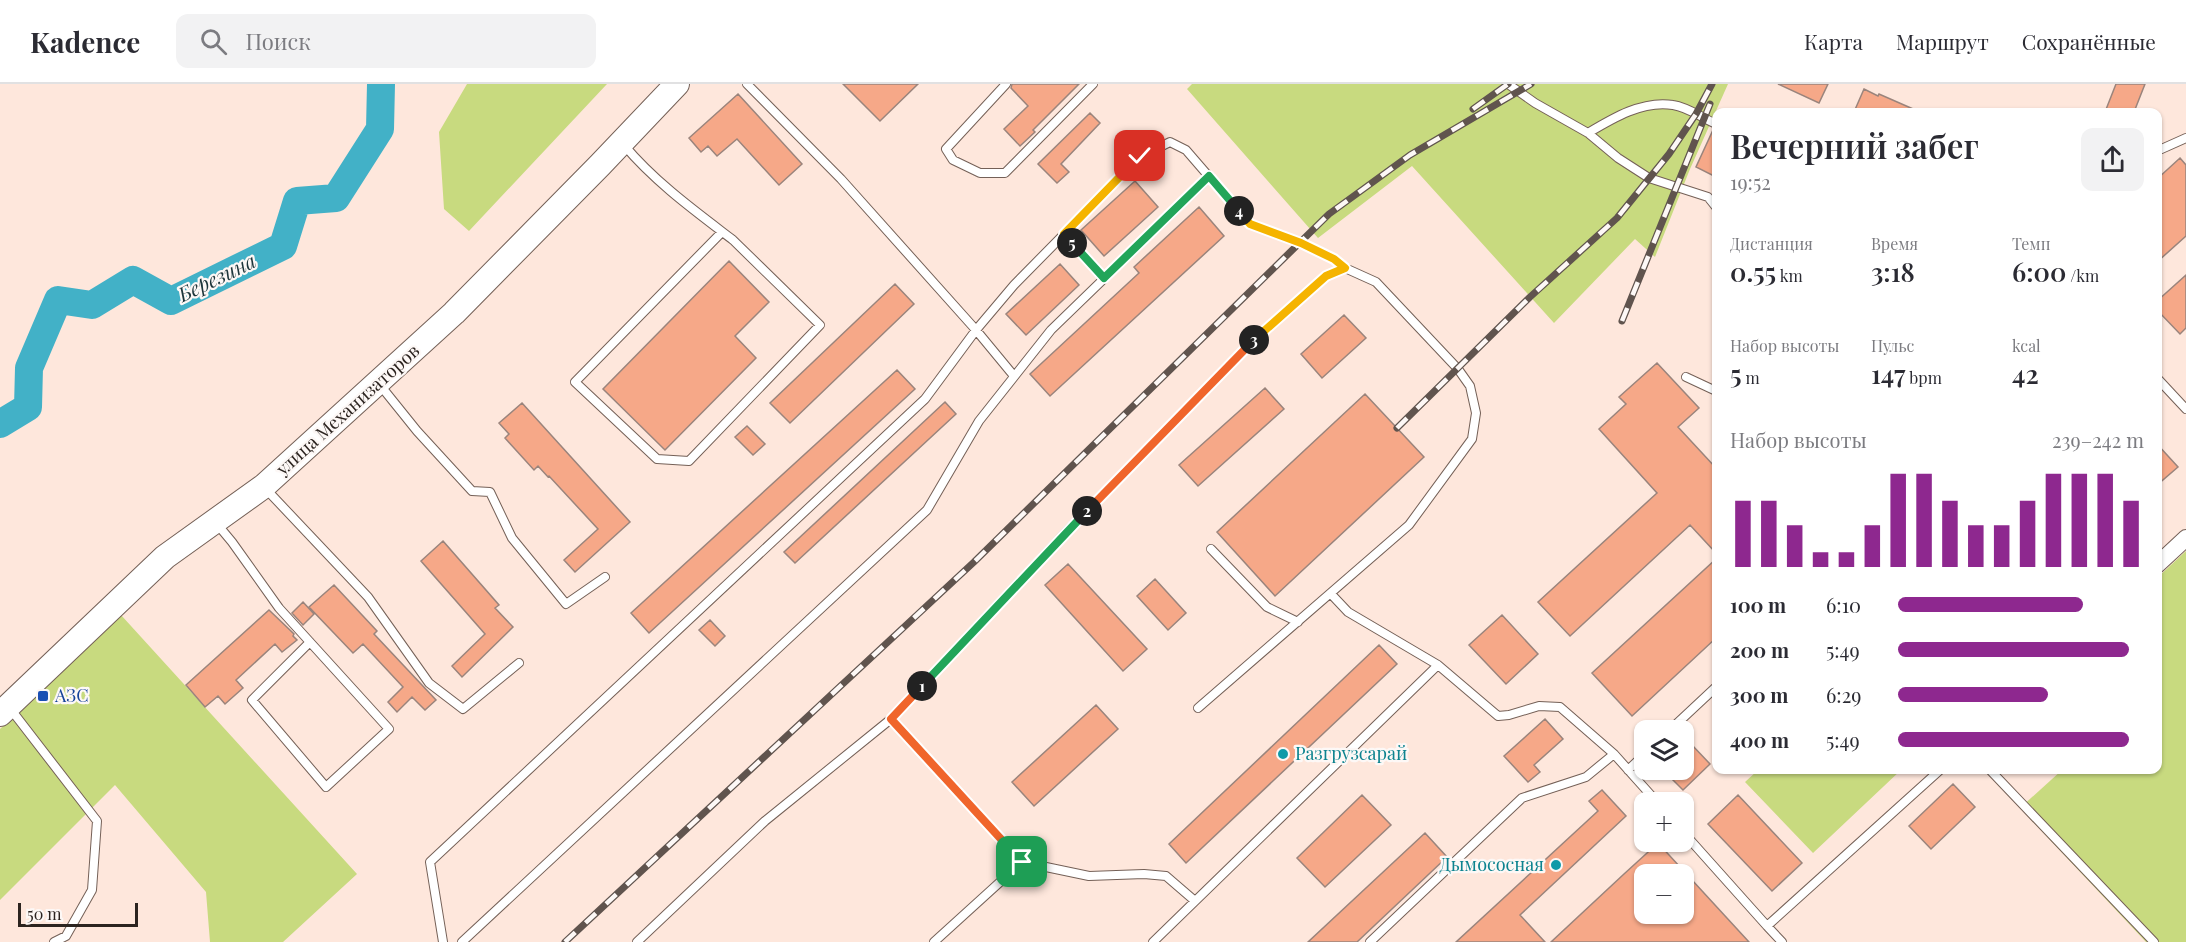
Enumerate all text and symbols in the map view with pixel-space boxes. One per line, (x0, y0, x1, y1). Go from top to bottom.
search box (176, 14, 596, 68)
text: Kadence (30, 23, 140, 60)
icon: search (197, 25, 230, 58)
text: Поиск (245, 26, 311, 56)
text: Карта (1804, 27, 1863, 55)
text: Маршрут (1896, 27, 1989, 55)
text: Сохранённые (2022, 27, 2156, 55)
text: Вечерний забег (1730, 123, 1979, 167)
button: share (2081, 128, 2144, 191)
pin (1114, 130, 1165, 181)
icon: check (1123, 139, 1156, 172)
text: 19:52 (1730, 168, 1771, 195)
pin: 4 (1224, 196, 1254, 226)
text: 4 (1235, 200, 1243, 221)
pin: 5 (1057, 228, 1087, 258)
text: 5 (1068, 232, 1076, 253)
text: Дистанция (1730, 233, 1813, 254)
text: Время (1871, 233, 1918, 254)
text: Темп (2012, 233, 2050, 254)
water label: Березина (172, 246, 260, 308)
text: 0.55 (1730, 254, 1776, 289)
text: 3:18 (1871, 254, 1915, 289)
text: 6:00 (2012, 254, 2066, 289)
text: km (1776, 265, 1803, 286)
text: /km (2066, 265, 2099, 286)
pin: 3 (1239, 325, 1269, 355)
text: 3 (1250, 329, 1258, 350)
text: Набор высоты (1730, 335, 1839, 356)
text: Пульс (1871, 335, 1914, 356)
text: kcal (2012, 335, 2041, 356)
street label: улица Механизаторов (270, 338, 424, 481)
text: 5 (1730, 356, 1742, 391)
text: 147 (1871, 356, 1905, 391)
text: 42 (2012, 356, 2039, 391)
text: m (1742, 367, 1760, 388)
text: bpm (1905, 367, 1942, 388)
text: Набор высоты (1730, 426, 1867, 453)
text: 239–242 m (2052, 426, 2144, 453)
pin: 2 (1072, 496, 1102, 526)
text: 2 (1083, 500, 1091, 521)
text: 100 m (1730, 591, 1786, 618)
text: 6:10 (1826, 591, 1861, 618)
text: 200 m (1730, 636, 1789, 663)
text: 5:49 (1826, 636, 1860, 663)
pin: 1 (907, 671, 937, 701)
text: 1 (919, 675, 925, 696)
text: 300 m (1730, 681, 1788, 708)
text: 6:29 (1826, 681, 1861, 708)
place label: АЗС (54, 683, 89, 707)
marker: АЗС (36, 689, 50, 703)
map controls (1634, 720, 1694, 924)
button: layers (1634, 720, 1694, 780)
text: 400 m (1730, 726, 1789, 753)
text: 5:49 (1826, 726, 1860, 753)
place label: Разгрузсарай (1295, 741, 1407, 765)
marker: Разгрузсарай (1276, 747, 1290, 761)
button: + (1634, 792, 1694, 852)
pin (996, 836, 1047, 887)
icon: arrive (1005, 845, 1038, 878)
place label: Дымососная (1439, 852, 1544, 876)
marker: Дымососная (1549, 858, 1563, 872)
button: − (1634, 864, 1694, 924)
scale bar (18, 900, 138, 928)
text: 50 m (27, 903, 61, 924)

